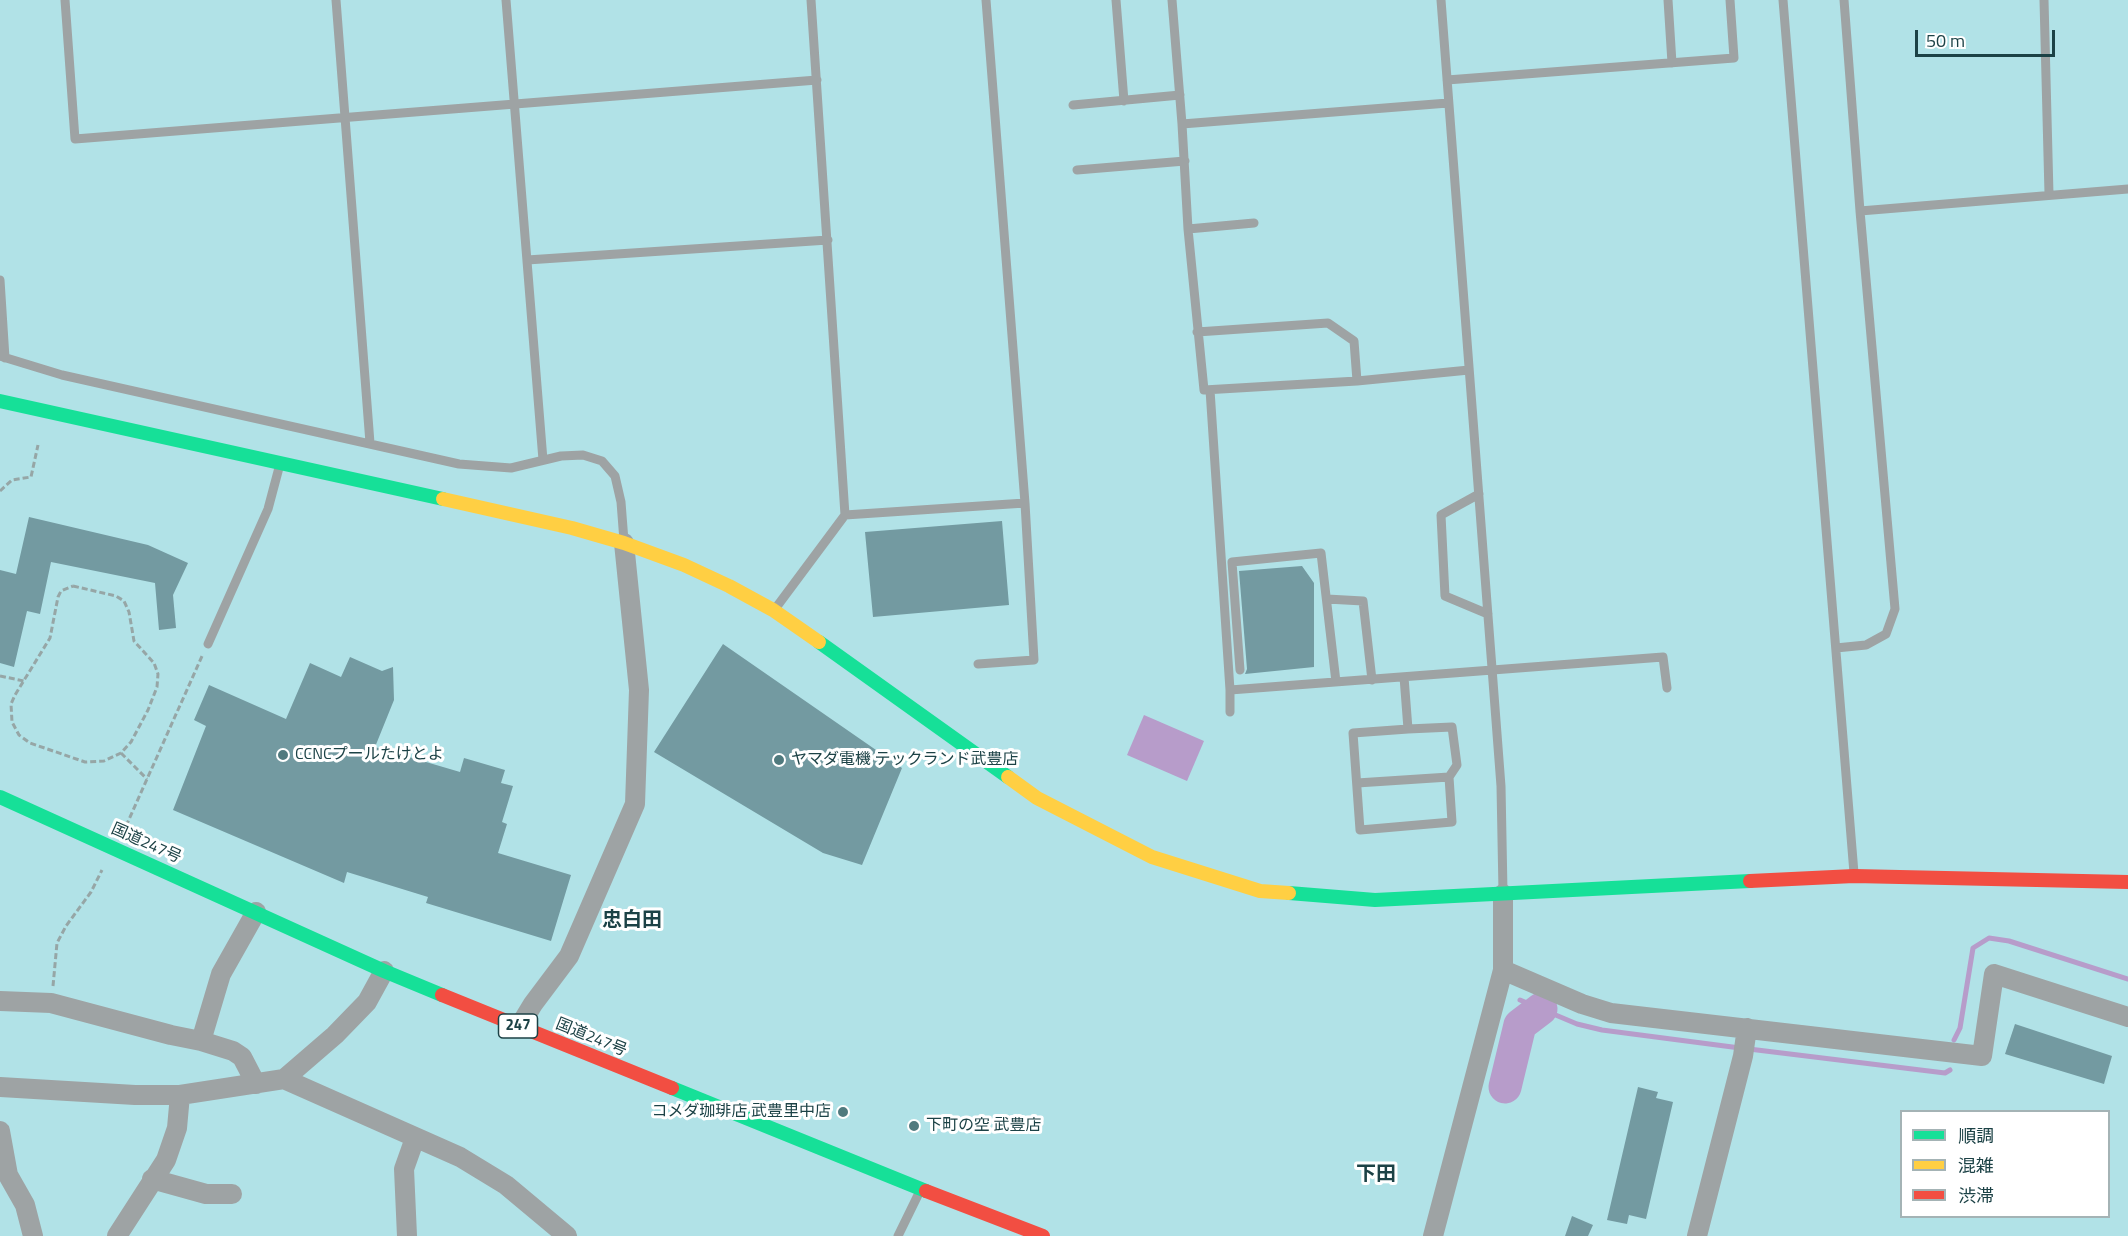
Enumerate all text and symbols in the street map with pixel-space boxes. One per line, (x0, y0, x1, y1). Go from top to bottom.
scale bar (1918, 18, 2058, 56)
text: 50 m (1926, 27, 1965, 54)
place label: CCNCプールたけとよ (295, 745, 444, 765)
marker: CCNCプールたけとよ (276, 748, 290, 762)
place label: ヤマダ電機 テックランド武豊店 (791, 750, 1019, 770)
marker: ヤマダ電機 テックランド武豊店 (772, 753, 786, 767)
street label: 国道247号 (108, 820, 184, 868)
district label: 忠白田 (602, 909, 662, 933)
road number: 247 (498, 1014, 538, 1038)
street label: 国道247号 (553, 1015, 629, 1061)
place label: コメダ珈琲店 武豊里中店 (651, 1102, 831, 1122)
marker: コメダ珈琲店 武豊里中店 (836, 1105, 850, 1119)
legend (1900, 1110, 2110, 1218)
place label: 下町の空 武豊店 (926, 1116, 1042, 1136)
marker: 下町の空 武豊店 (907, 1119, 921, 1133)
text: 順調 (1958, 1122, 1994, 1149)
text: 混雑 (1958, 1152, 1994, 1179)
district label: 下田 (1356, 1163, 1396, 1187)
text: 渋滞 (1958, 1182, 1994, 1209)

